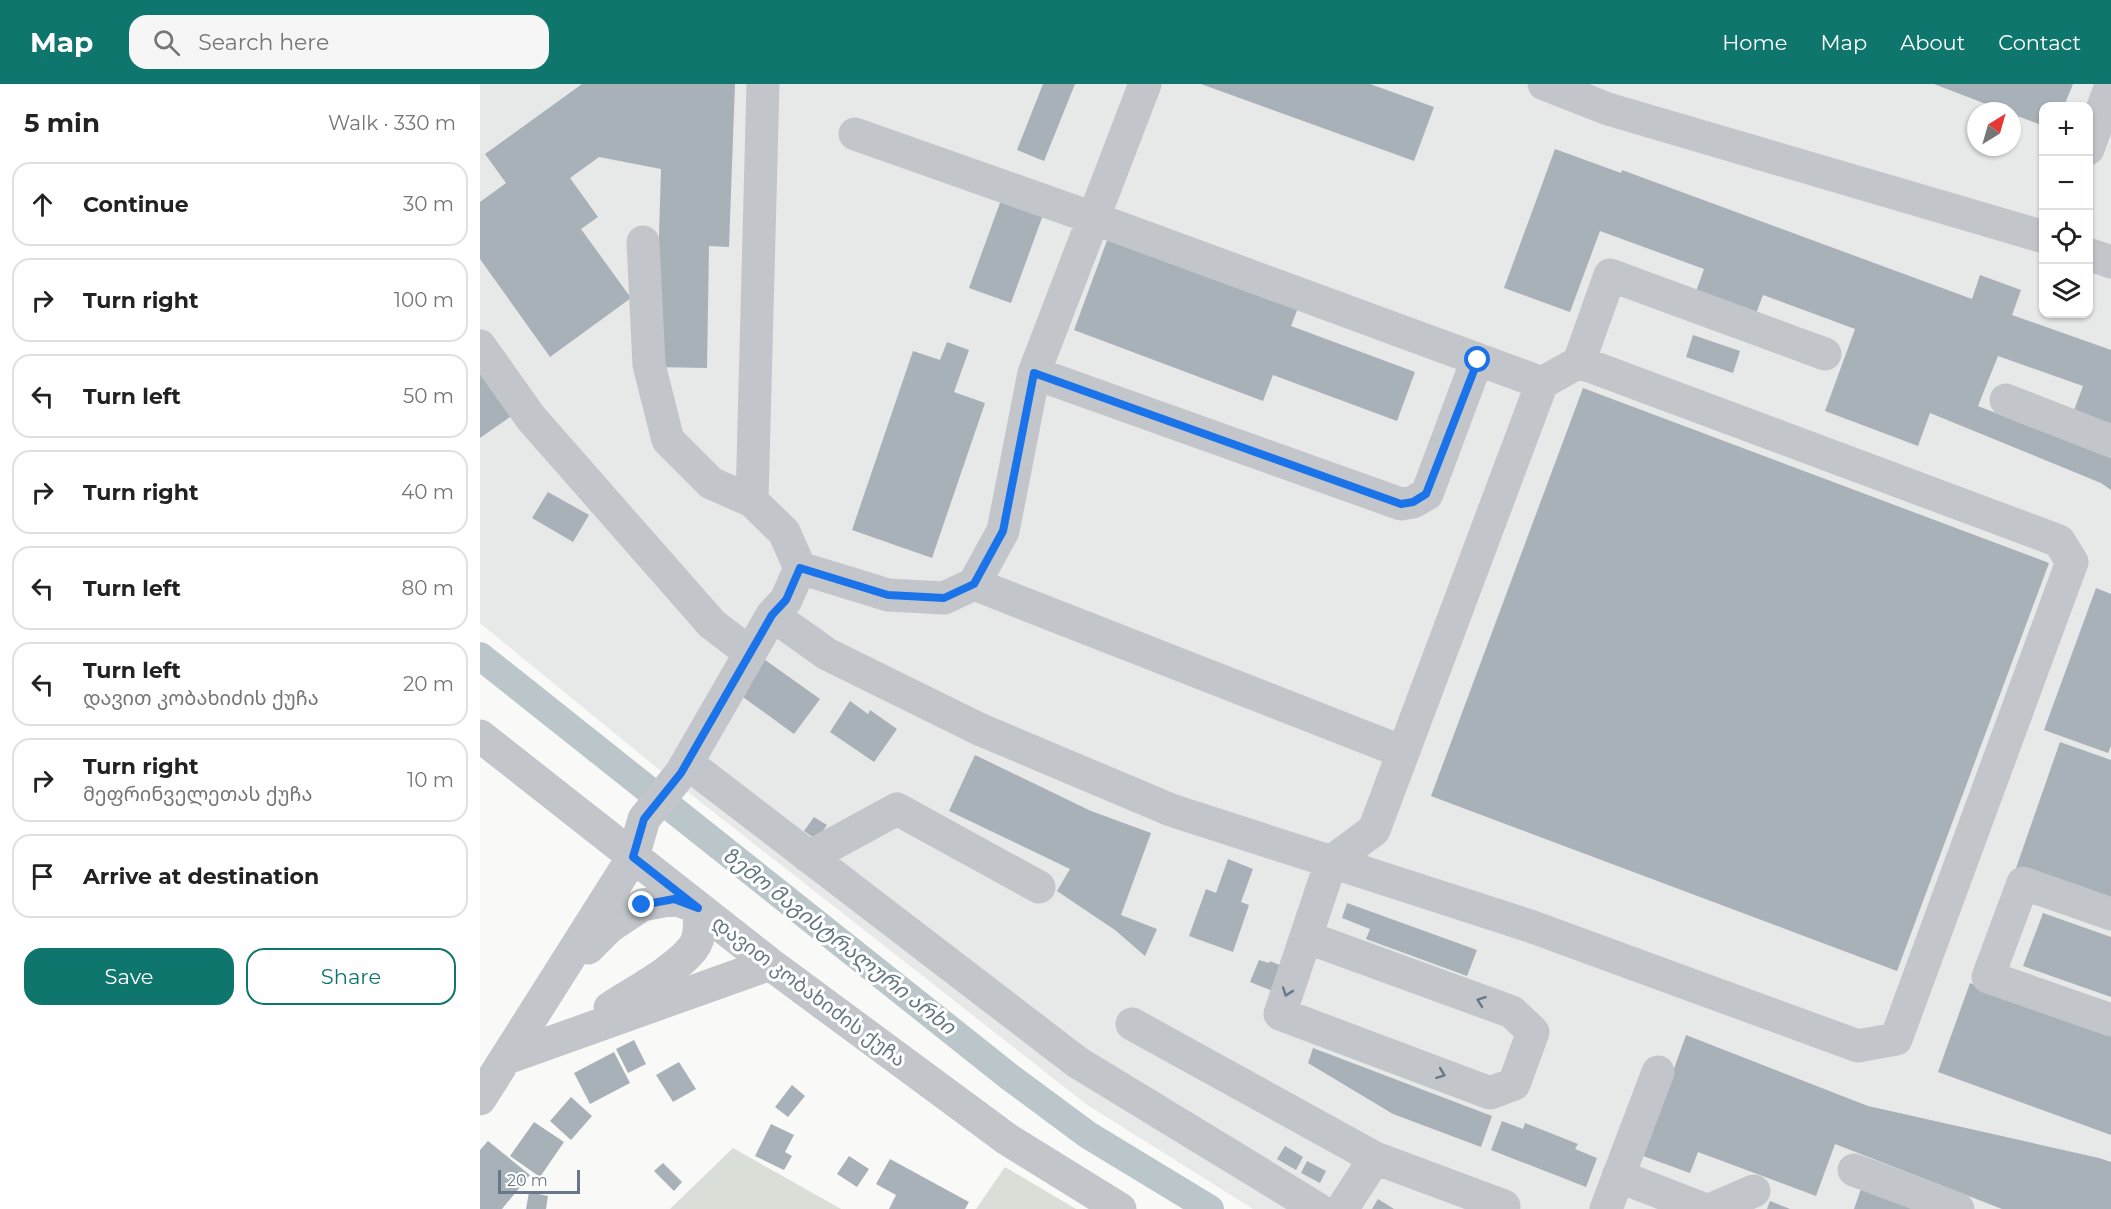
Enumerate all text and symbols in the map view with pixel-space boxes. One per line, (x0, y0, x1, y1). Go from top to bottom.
search box (129, 15, 549, 69)
text: Map (30, 25, 93, 59)
icon: search (150, 26, 183, 59)
text: Search here (198, 29, 329, 56)
text: Home (1722, 30, 1787, 55)
text: Map (1820, 30, 1867, 55)
text: About (1900, 30, 1965, 55)
text: Contact (1998, 30, 2081, 55)
north arrow (1967, 102, 2021, 156)
map controls (2039, 102, 2093, 318)
button: + (2039, 102, 2093, 156)
text: 5 min (24, 107, 100, 139)
text: Walk · 330 m (328, 111, 456, 135)
button: − (2039, 156, 2093, 210)
icon: ahead (26, 188, 59, 221)
text: Continue (83, 191, 189, 218)
text: 30 m (403, 192, 454, 216)
button: locate (2039, 210, 2093, 264)
button: layers (2039, 264, 2093, 318)
icon: right (26, 284, 59, 317)
text: Turn right (83, 287, 198, 314)
text: 100 m (394, 288, 454, 312)
route start (1464, 346, 1490, 372)
icon: left (26, 380, 59, 413)
text: Turn left (83, 383, 181, 410)
text: 50 m (403, 384, 454, 408)
icon: right (26, 476, 59, 509)
text: Turn right (83, 479, 198, 506)
text: 40 m (401, 480, 454, 504)
icon: left (26, 572, 59, 605)
text: Turn left (83, 575, 181, 602)
text: 80 m (402, 576, 454, 600)
text: Turn left (83, 657, 181, 684)
icon: left (26, 668, 59, 701)
text: 20 m (403, 672, 454, 696)
text: დავით კობახიძის ქუჩა (83, 686, 319, 710)
text: Turn right (83, 753, 198, 780)
icon: right (26, 764, 59, 797)
text: 10 m (407, 768, 454, 792)
text: მეფრინველეთას ქუჩა (83, 782, 312, 806)
water label: ზემო მაგისტრალური არხი (717, 842, 961, 1041)
icon: arrive (26, 860, 59, 893)
text: Arrive at destination (83, 863, 319, 890)
route end (628, 891, 654, 917)
street label: დავით კობახიძის ქუჩა (707, 910, 910, 1072)
button: Save (24, 948, 234, 1005)
button: Share (246, 948, 456, 1005)
one-way arrow (1282, 986, 1295, 997)
one-way arrow (1476, 995, 1487, 1008)
one-way arrow (1436, 1067, 1446, 1080)
scale bar (498, 1167, 580, 1194)
text: 20 m (507, 1171, 548, 1190)

